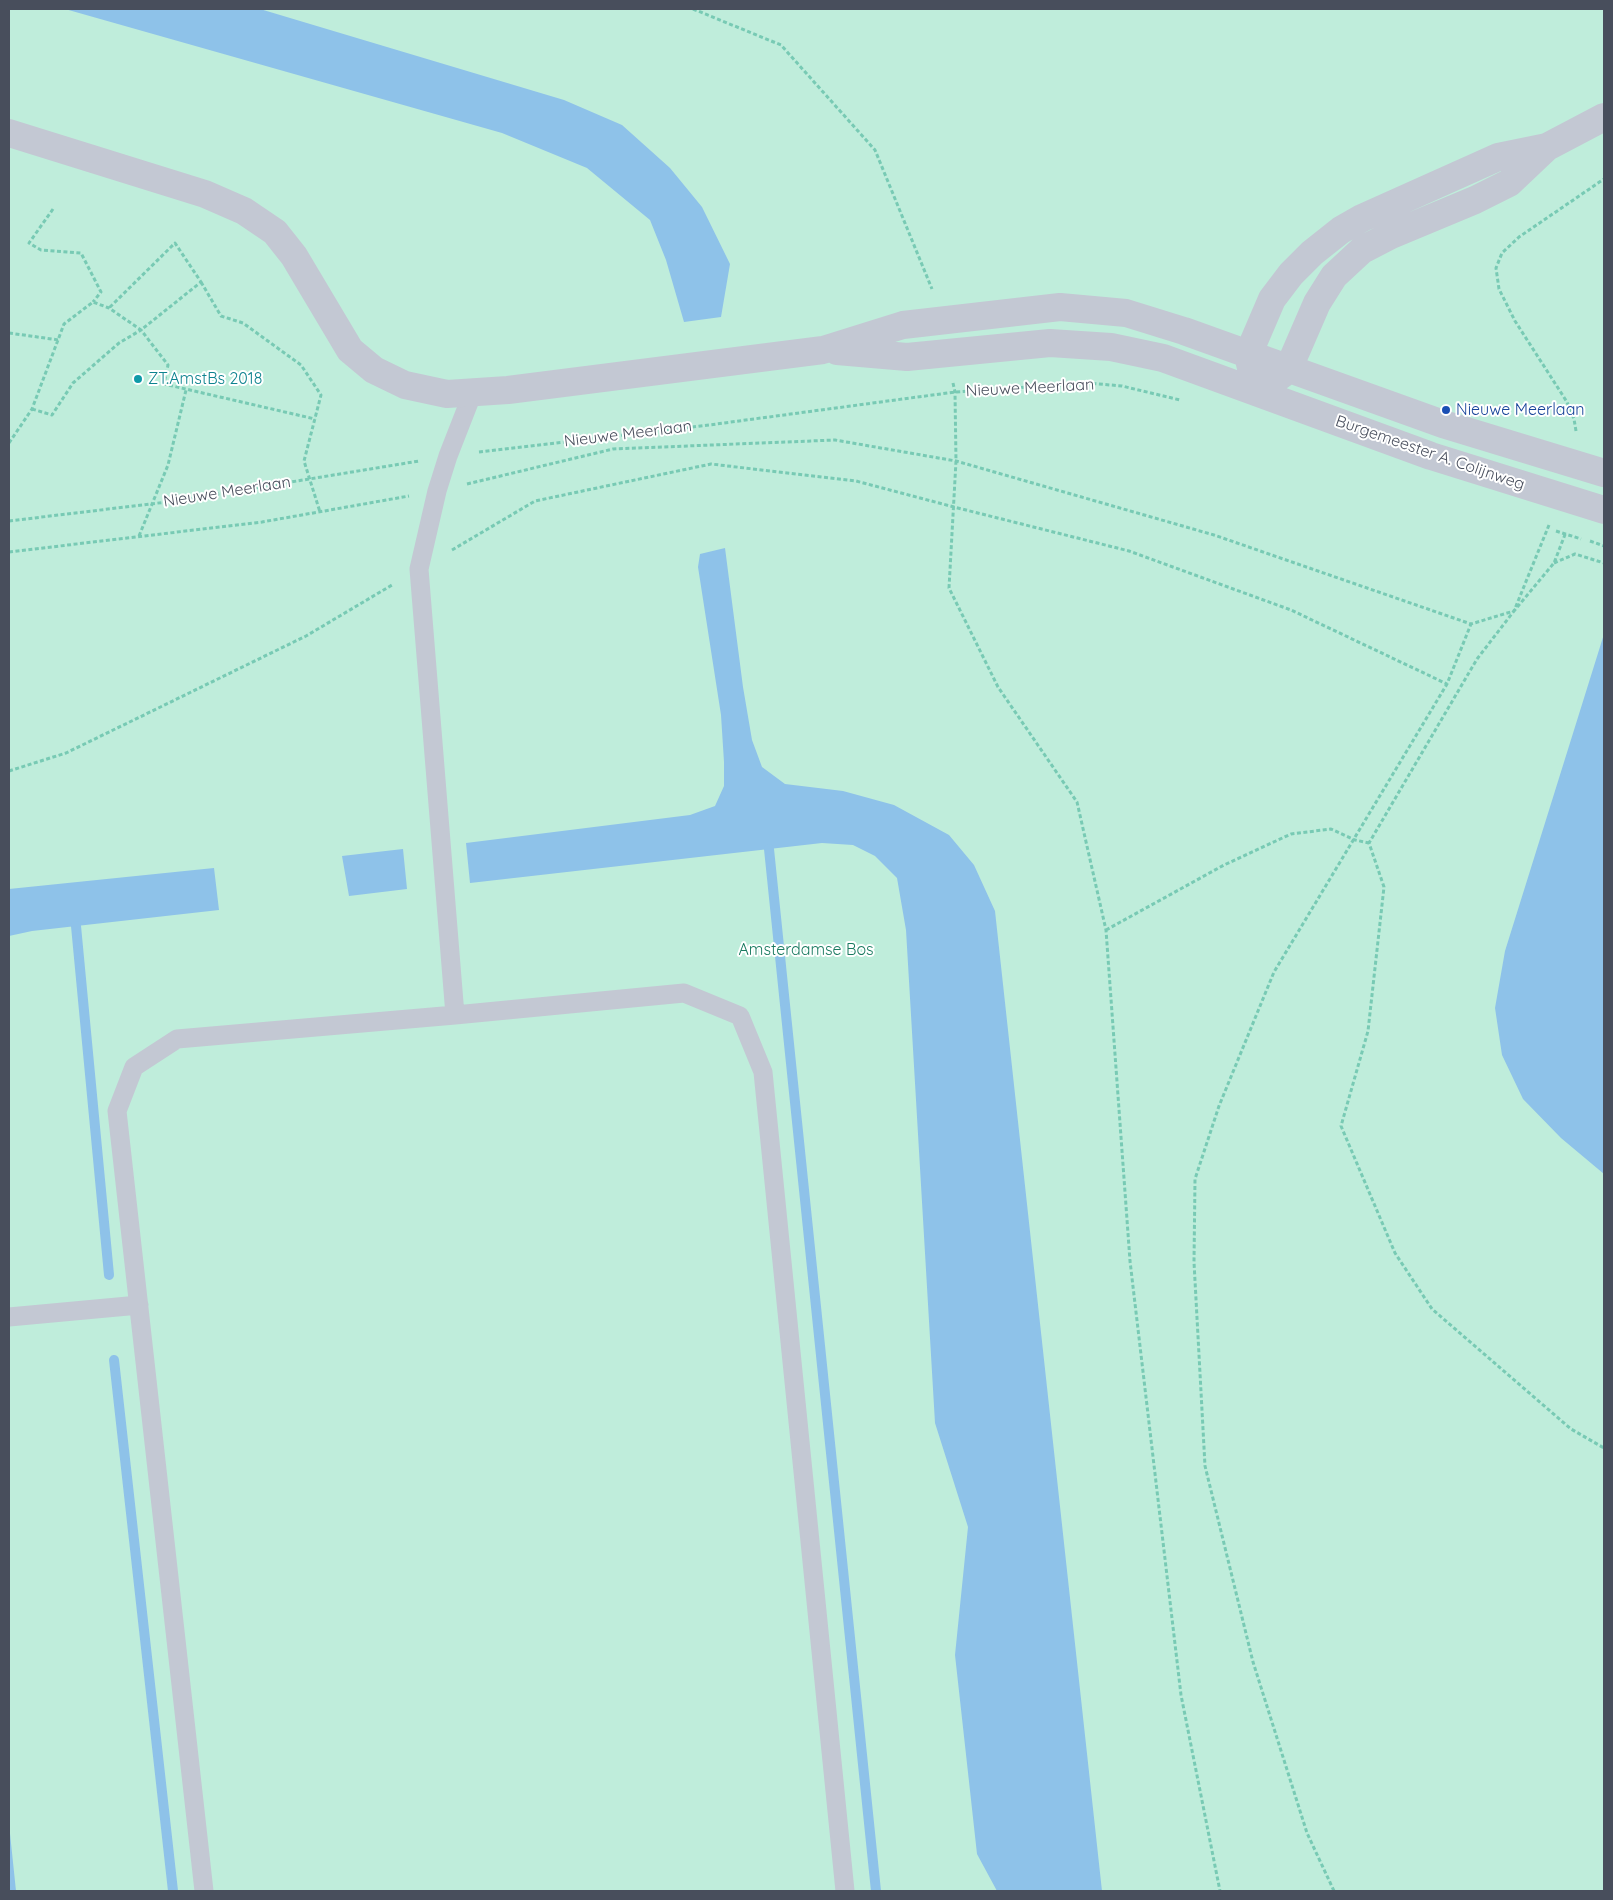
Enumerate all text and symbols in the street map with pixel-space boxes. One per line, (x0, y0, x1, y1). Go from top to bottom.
place label: ZT.AmstBs 2018 (148, 369, 262, 389)
marker: ZT.AmstBs 2018 (132, 373, 144, 385)
street label: Nieuwe Meerlaan (965, 375, 1095, 401)
place label: Nieuwe Meerlaan (1456, 400, 1585, 420)
marker: Nieuwe Meerlaan (1440, 404, 1452, 416)
street label: Burgemeester A. Colijnweg (1333, 412, 1527, 494)
street label: Nieuwe Meerlaan (563, 417, 693, 451)
street label: Nieuwe Meerlaan (162, 472, 292, 512)
park label: Amsterdamse Bos (738, 940, 874, 960)

